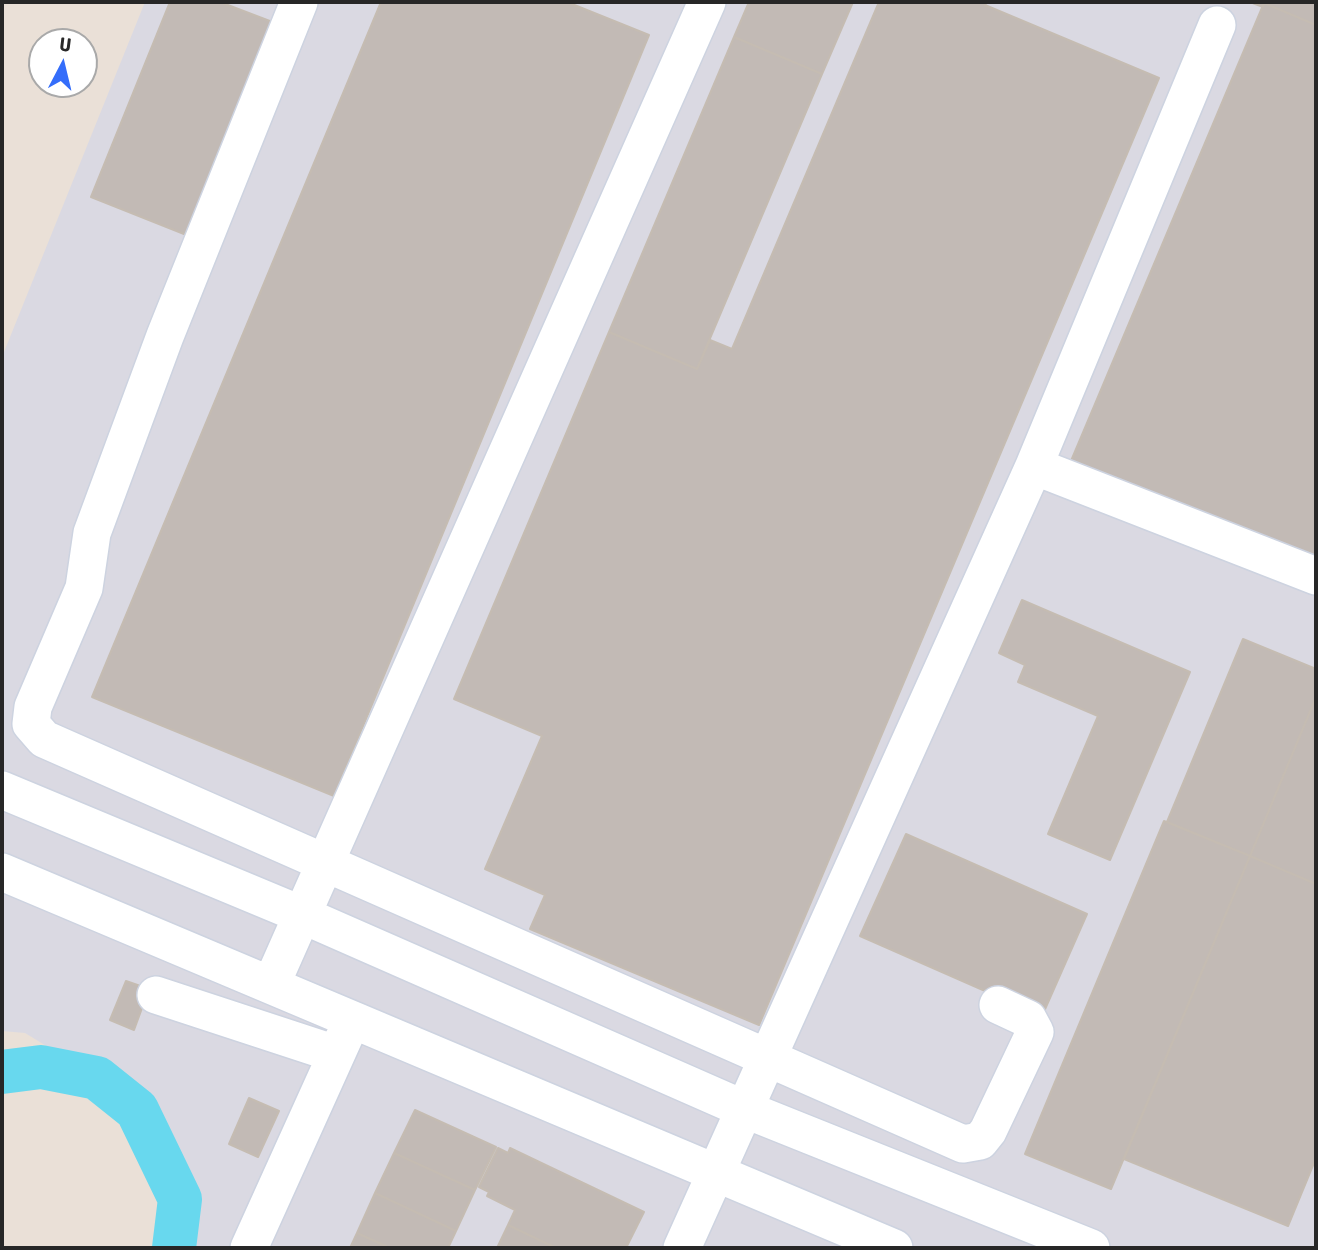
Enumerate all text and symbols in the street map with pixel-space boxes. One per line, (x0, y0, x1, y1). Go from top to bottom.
north arrow (28, 28, 98, 98)
text: U (58, 33, 72, 56)

